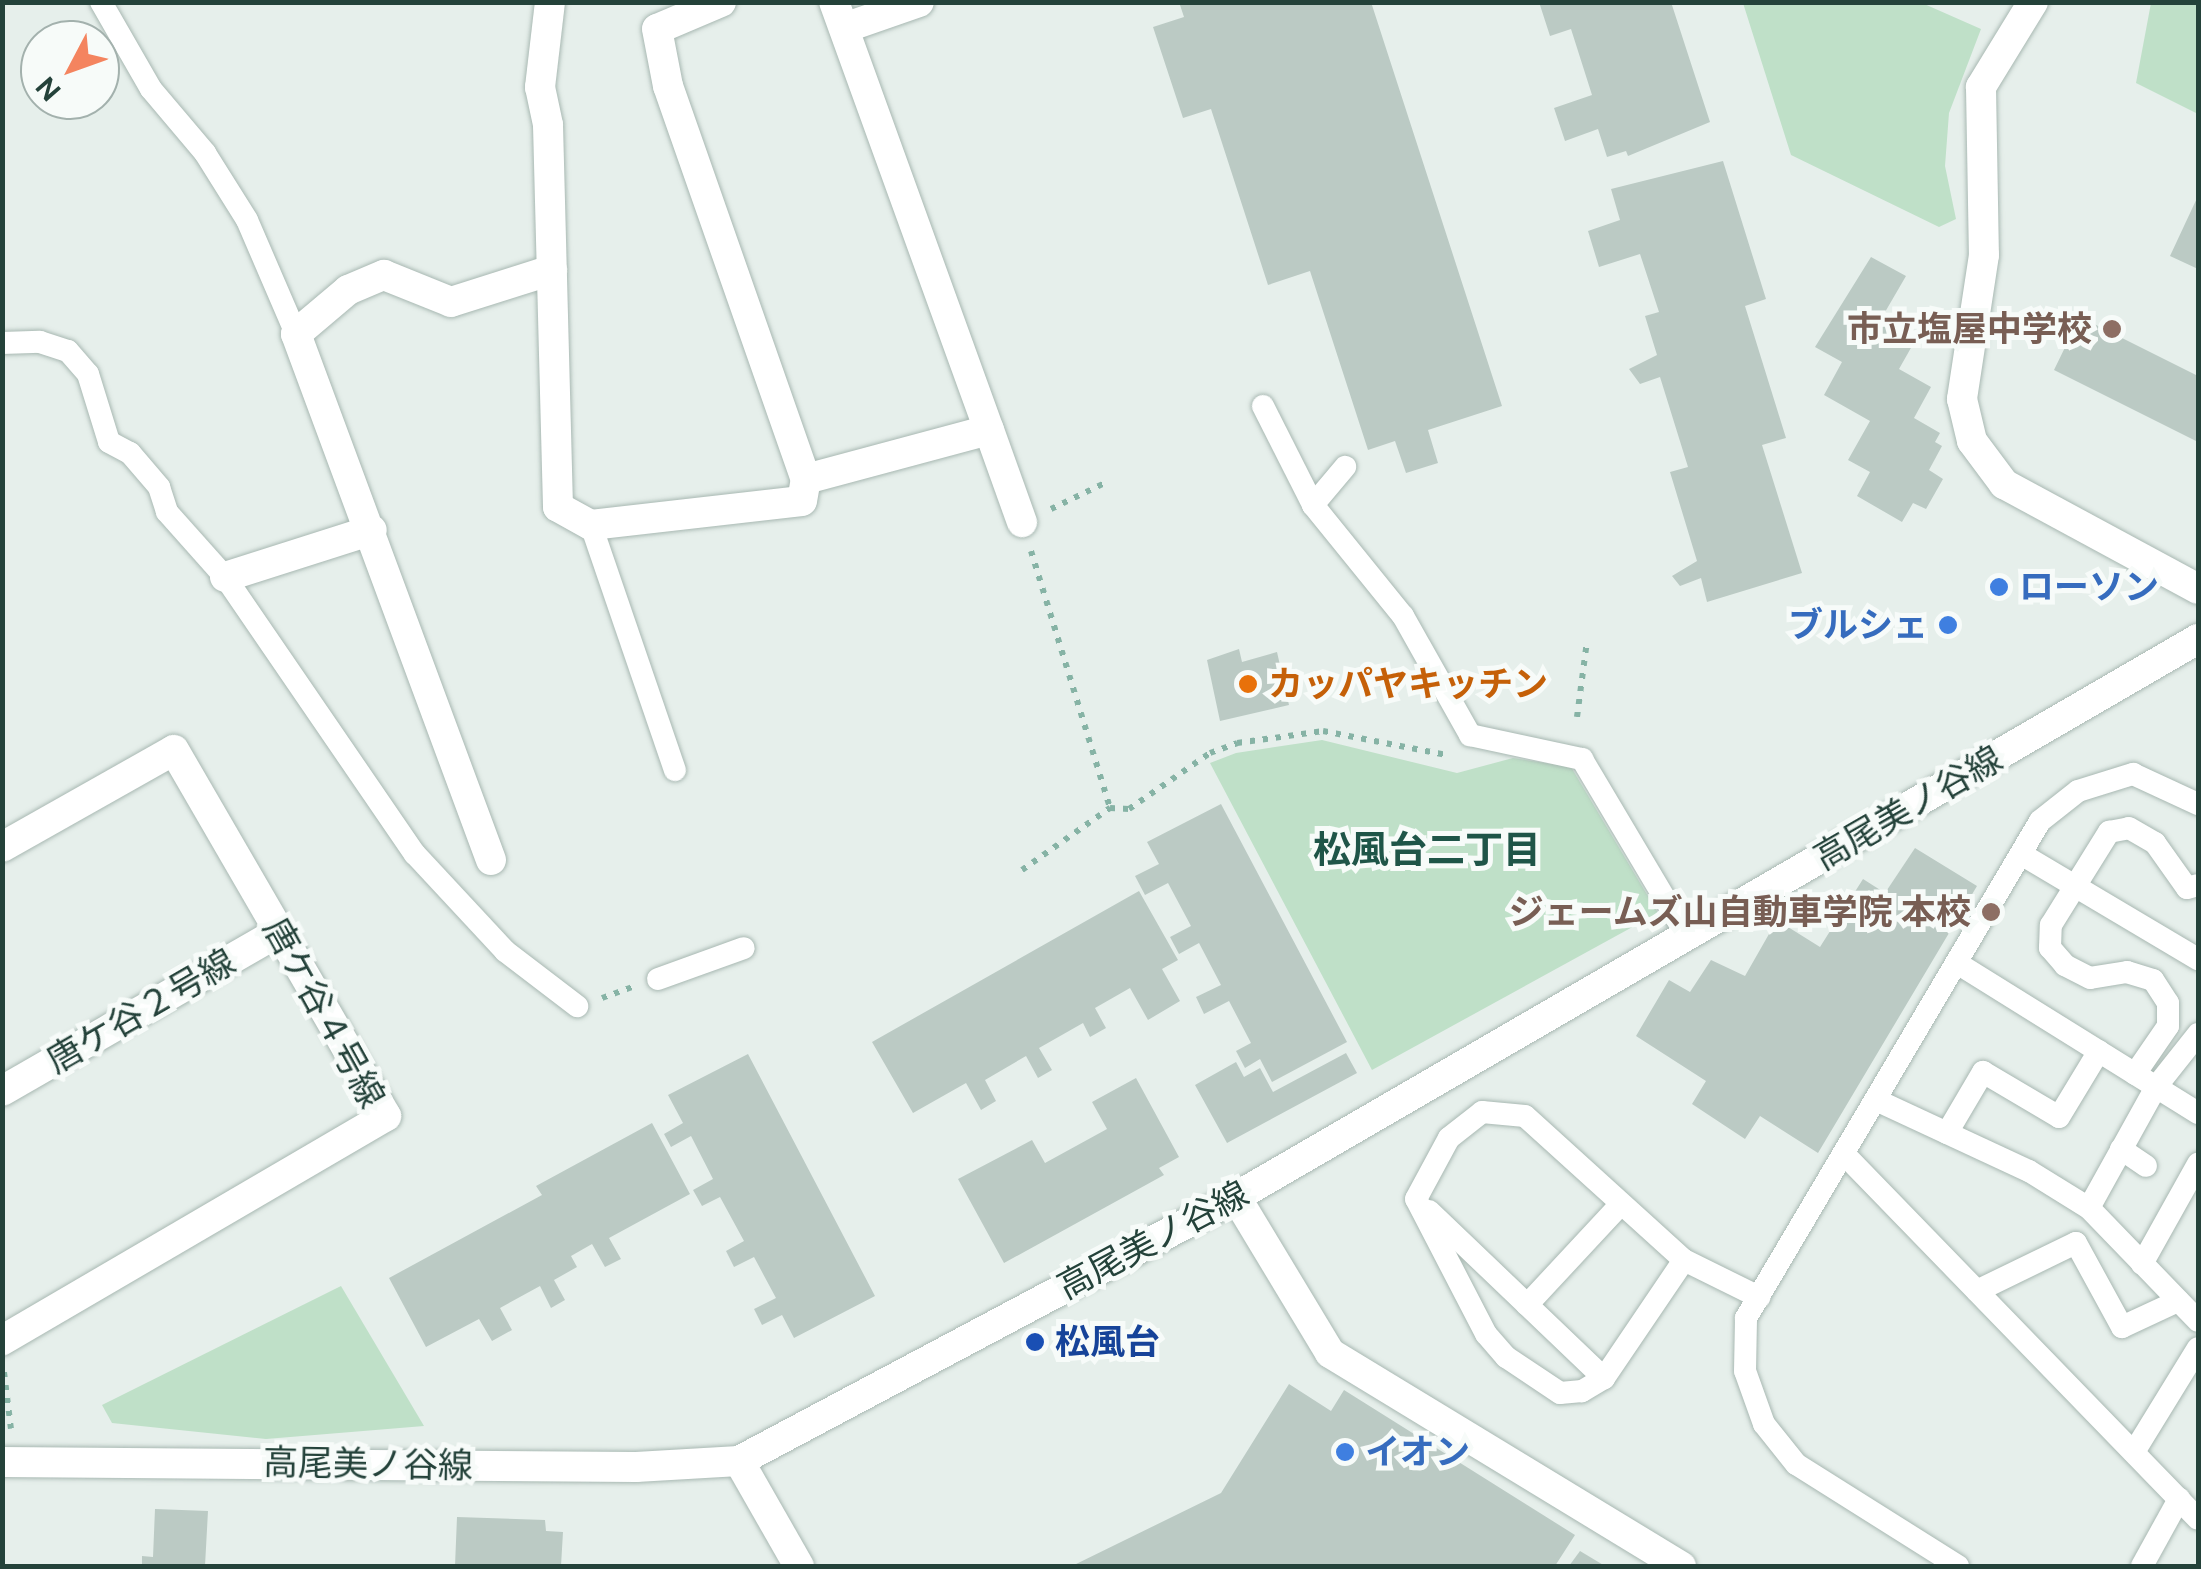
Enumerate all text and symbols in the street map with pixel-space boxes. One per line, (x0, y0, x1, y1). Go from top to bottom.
north arrow (20, 20, 120, 120)
text: N (28, 69, 69, 109)
place label: 市立塩屋中学校 (1847, 308, 2092, 350)
marker: 市立塩屋中学校 (2101, 318, 2123, 340)
place label: ローソン (2019, 566, 2159, 608)
marker: ローソン (1988, 576, 2010, 598)
place label: ブルシェ (1788, 604, 1928, 646)
marker: ブルシェ (1937, 614, 1959, 636)
place label: カッパヤキッチン (1268, 663, 1548, 705)
marker: カッパヤキッチン (1237, 673, 1259, 695)
street label: 高尾美ノ谷線 (1807, 737, 2009, 879)
district label: 松風台二丁目 (1313, 828, 1541, 874)
place label: ジェームズ山自動車学院 本校 (1508, 891, 1971, 933)
marker: ジェームズ山自動車学院 本校 (1980, 901, 2002, 923)
street label: 唐ケ谷４号線 (255, 911, 393, 1115)
street label: 唐ケ谷２号線 (40, 940, 242, 1082)
street label: 高尾美ノ谷線 (1050, 1172, 1256, 1308)
place label: 松風台 (1055, 1321, 1160, 1363)
marker: 松風台 (1024, 1331, 1046, 1353)
place label: イオン (1365, 1431, 1470, 1473)
street label: 高尾美ノ谷線 (263, 1441, 473, 1487)
marker: イオン (1334, 1441, 1356, 1463)

